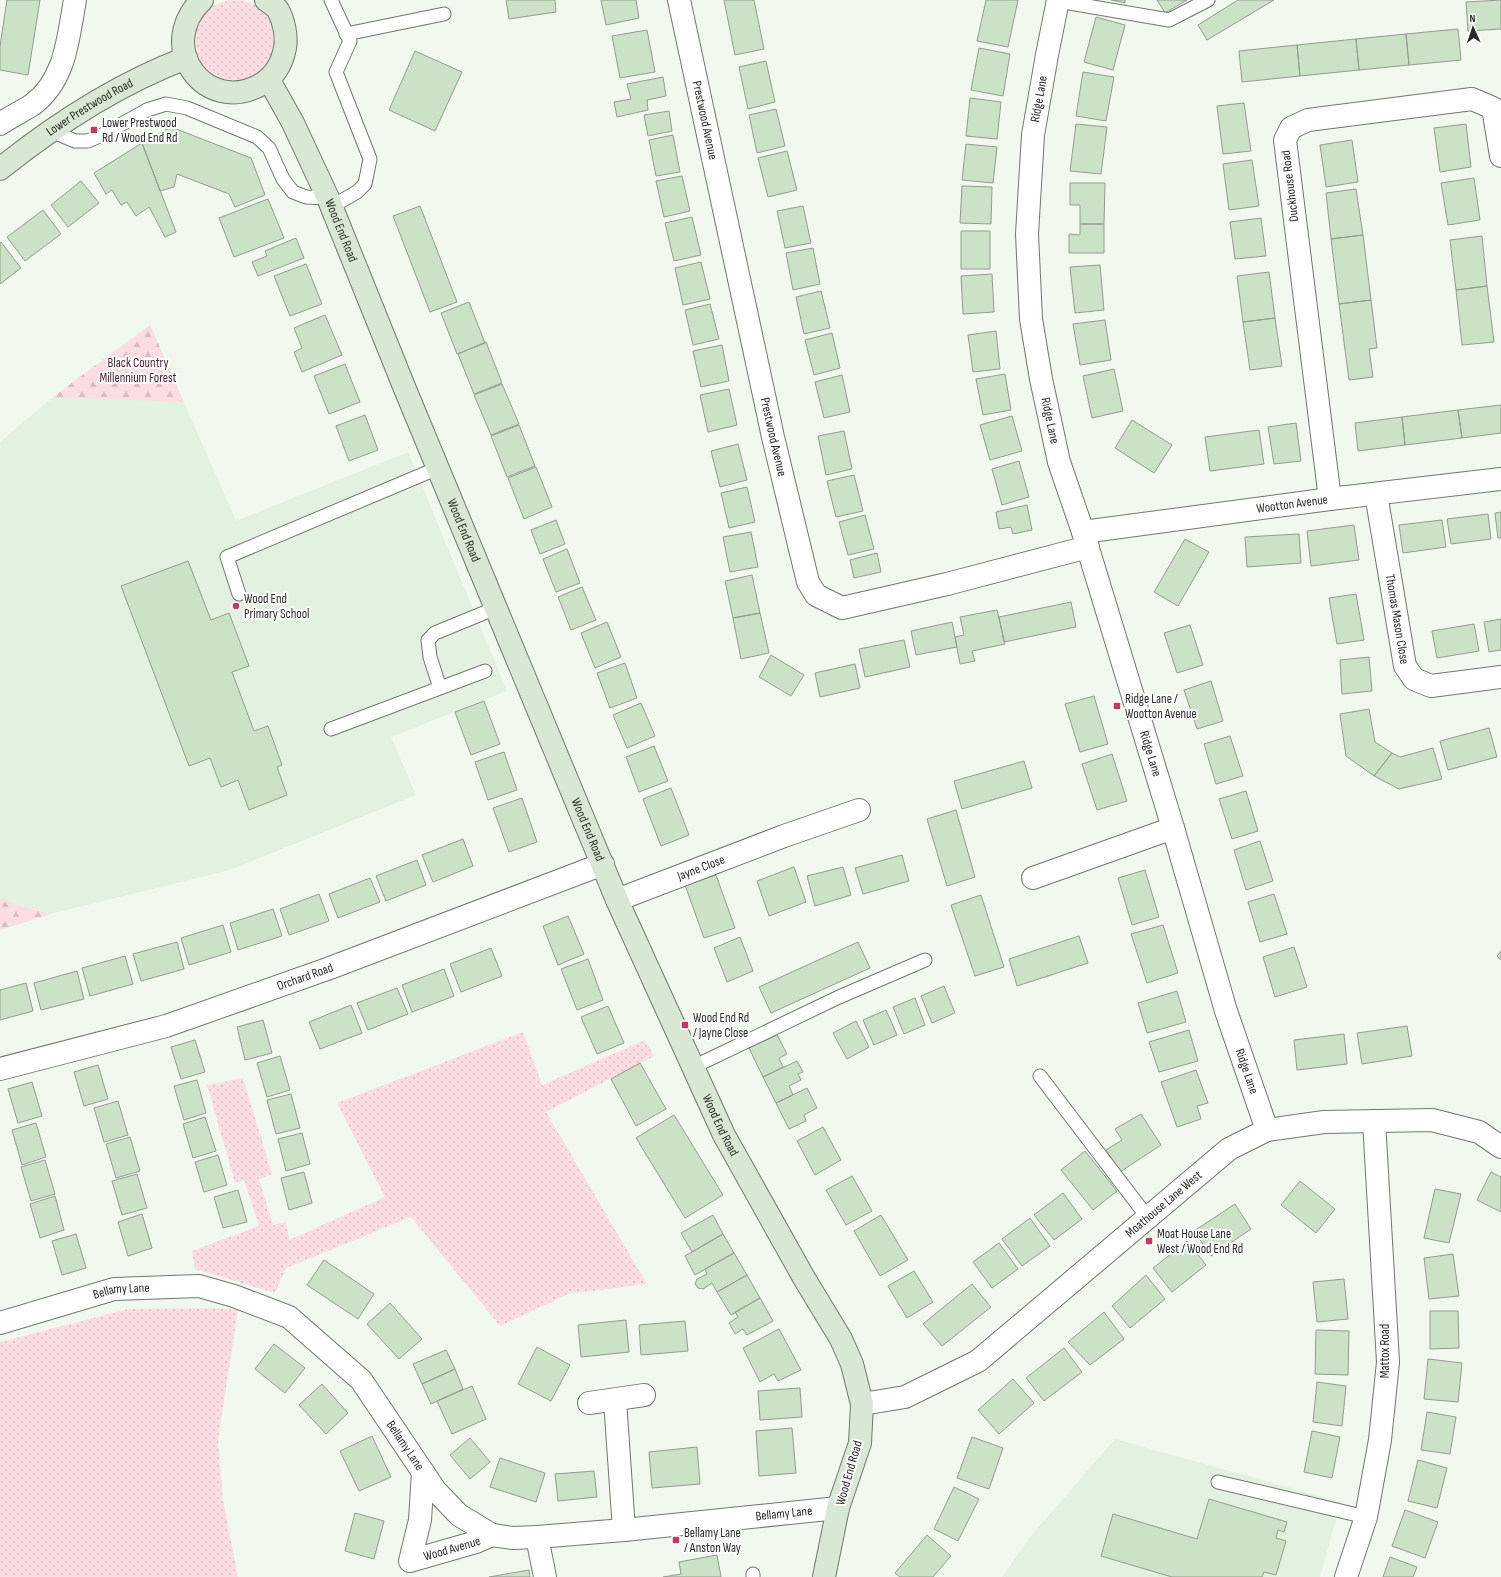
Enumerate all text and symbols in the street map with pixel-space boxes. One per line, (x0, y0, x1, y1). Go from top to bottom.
north arrow (1453, 8, 1493, 48)
text: N (1469, 12, 1476, 25)
street label: Lower Prestwood Road (43, 75, 136, 140)
street label: Ridge Lane (1027, 75, 1051, 123)
street label: Prestwood Avenue (689, 79, 721, 161)
place label: Lower Prestwood Rd / Wood End Rd (102, 115, 177, 146)
marker: Lower Prestwood Rd / Wood End Rd (89, 125, 99, 135)
street label: Duckhouse Road (1278, 149, 1302, 223)
street label: Wood End Road (321, 197, 361, 264)
park label: Black Country Millennium Forest (99, 355, 177, 386)
street label: Prestwood Avenue (757, 396, 790, 478)
street label: Ridge Lane (1037, 396, 1063, 445)
street label: Wootton Avenue (1256, 491, 1329, 517)
street label: Wood End Road (443, 497, 484, 564)
street label: Thomas Mason Close (1382, 573, 1413, 665)
place label: Wood End Primary School (244, 591, 309, 622)
marker: Wood End Primary School (231, 601, 241, 611)
place label: Ridge Lane / Wootton Avenue (1125, 691, 1197, 722)
marker: Ridge Lane / Wootton Avenue (1112, 701, 1122, 711)
street label: Ridge Lane (1136, 729, 1165, 778)
street label: Wood End Road (568, 796, 608, 864)
street label: Jayne Close (674, 851, 727, 884)
street label: Orchard Road (275, 960, 335, 994)
place label: Wood End Rd / Jayne Close (693, 1010, 749, 1041)
marker: Wood End Rd / Jayne Close (680, 1020, 690, 1030)
street label: Ridge Lane (1232, 1046, 1262, 1096)
street label: Wood End Road (699, 1092, 742, 1159)
street label: Moathouse Lane West (1122, 1167, 1205, 1241)
place label: Moat House Lane West / Wood End Rd (1157, 1226, 1243, 1257)
marker: Moat House Lane West / Wood End Rd (1144, 1236, 1154, 1246)
street label: Bellamy Lane (91, 1280, 150, 1303)
street label: Mattox Road (1377, 1324, 1393, 1378)
street label: Bellamy Lane (383, 1417, 428, 1474)
street label: Wood End Road (832, 1439, 866, 1507)
street label: Bellamy Lane (755, 1503, 813, 1524)
place label: Bellamy Lane / Anston Way (684, 1525, 741, 1556)
street label: Wood Avenue (422, 1533, 483, 1565)
marker: Bellamy Lane / Anston Way (671, 1535, 681, 1545)

